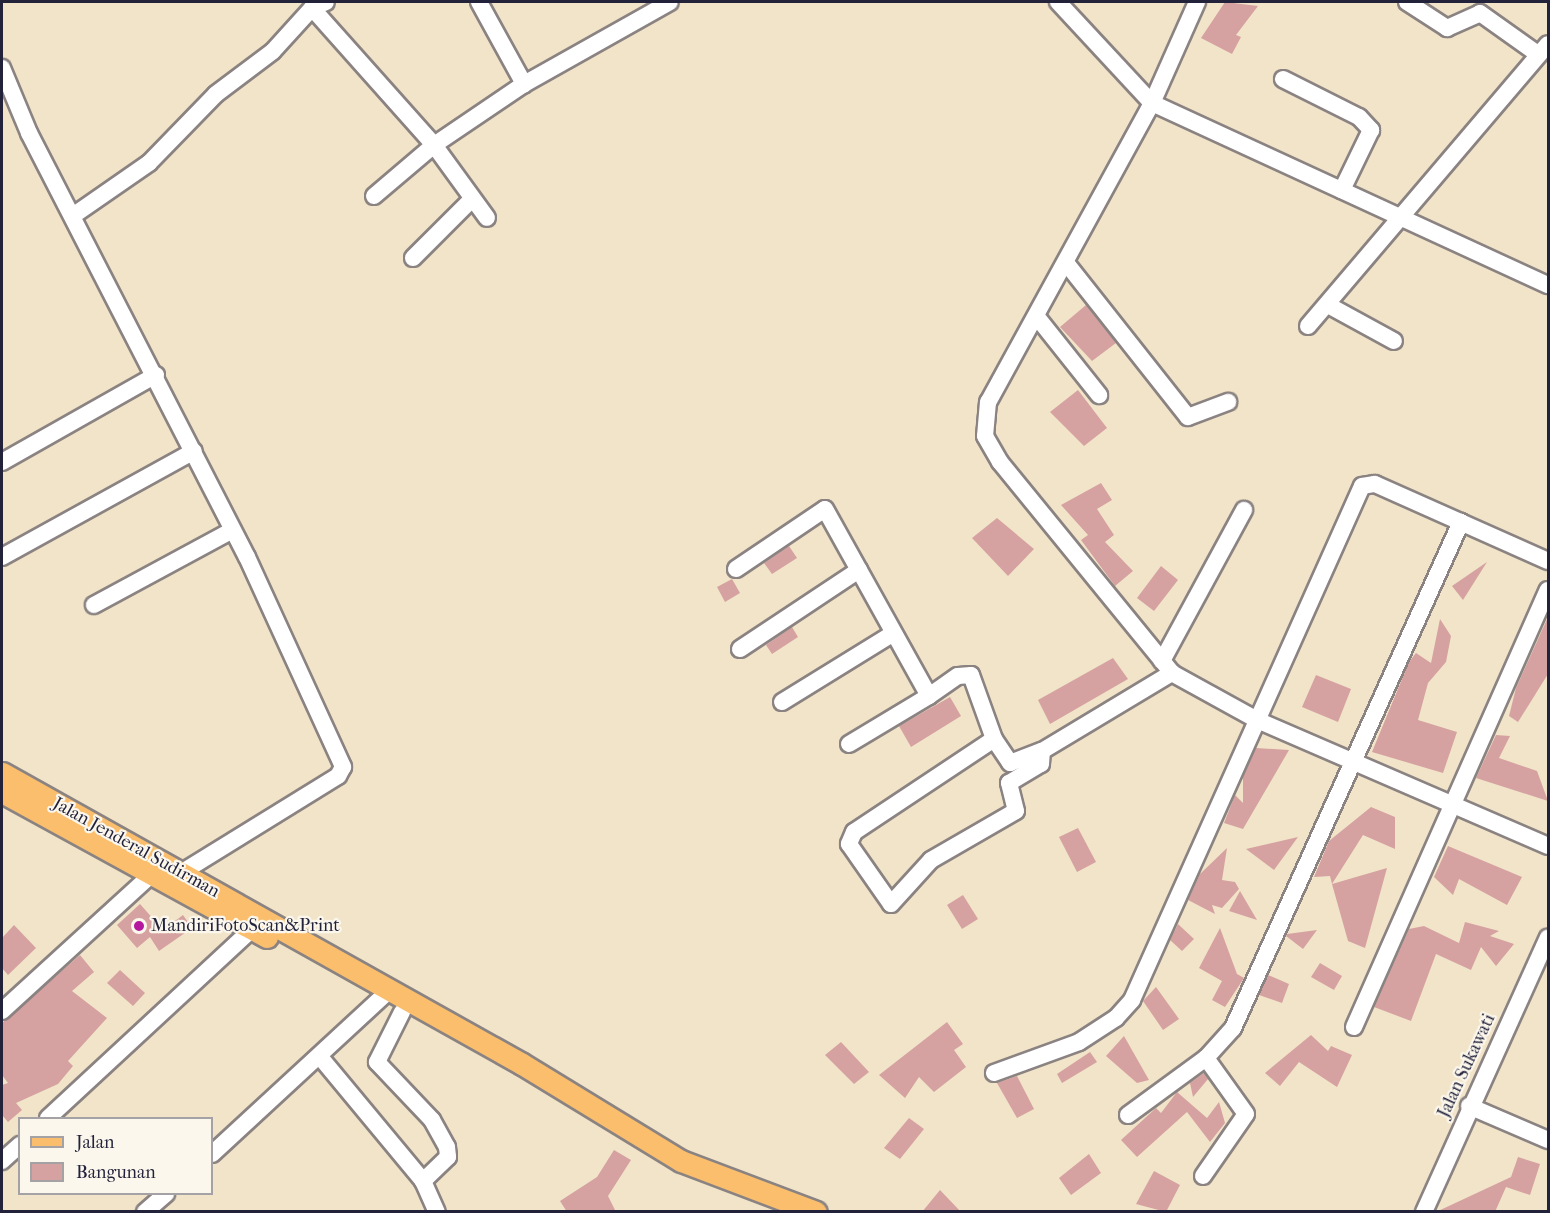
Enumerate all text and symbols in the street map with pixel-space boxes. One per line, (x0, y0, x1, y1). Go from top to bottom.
street label: Jalan Jenderal Sudirman (49, 793, 223, 903)
place label: MandiriFotoScan&Print (151, 915, 340, 937)
marker: MandiriFotoScan&Print (132, 919, 146, 933)
street label: Jalan Sukawati (1434, 1011, 1500, 1121)
legend (18, 1117, 213, 1195)
text: Jalan (76, 1132, 114, 1153)
text: Bangunan (76, 1162, 156, 1183)

